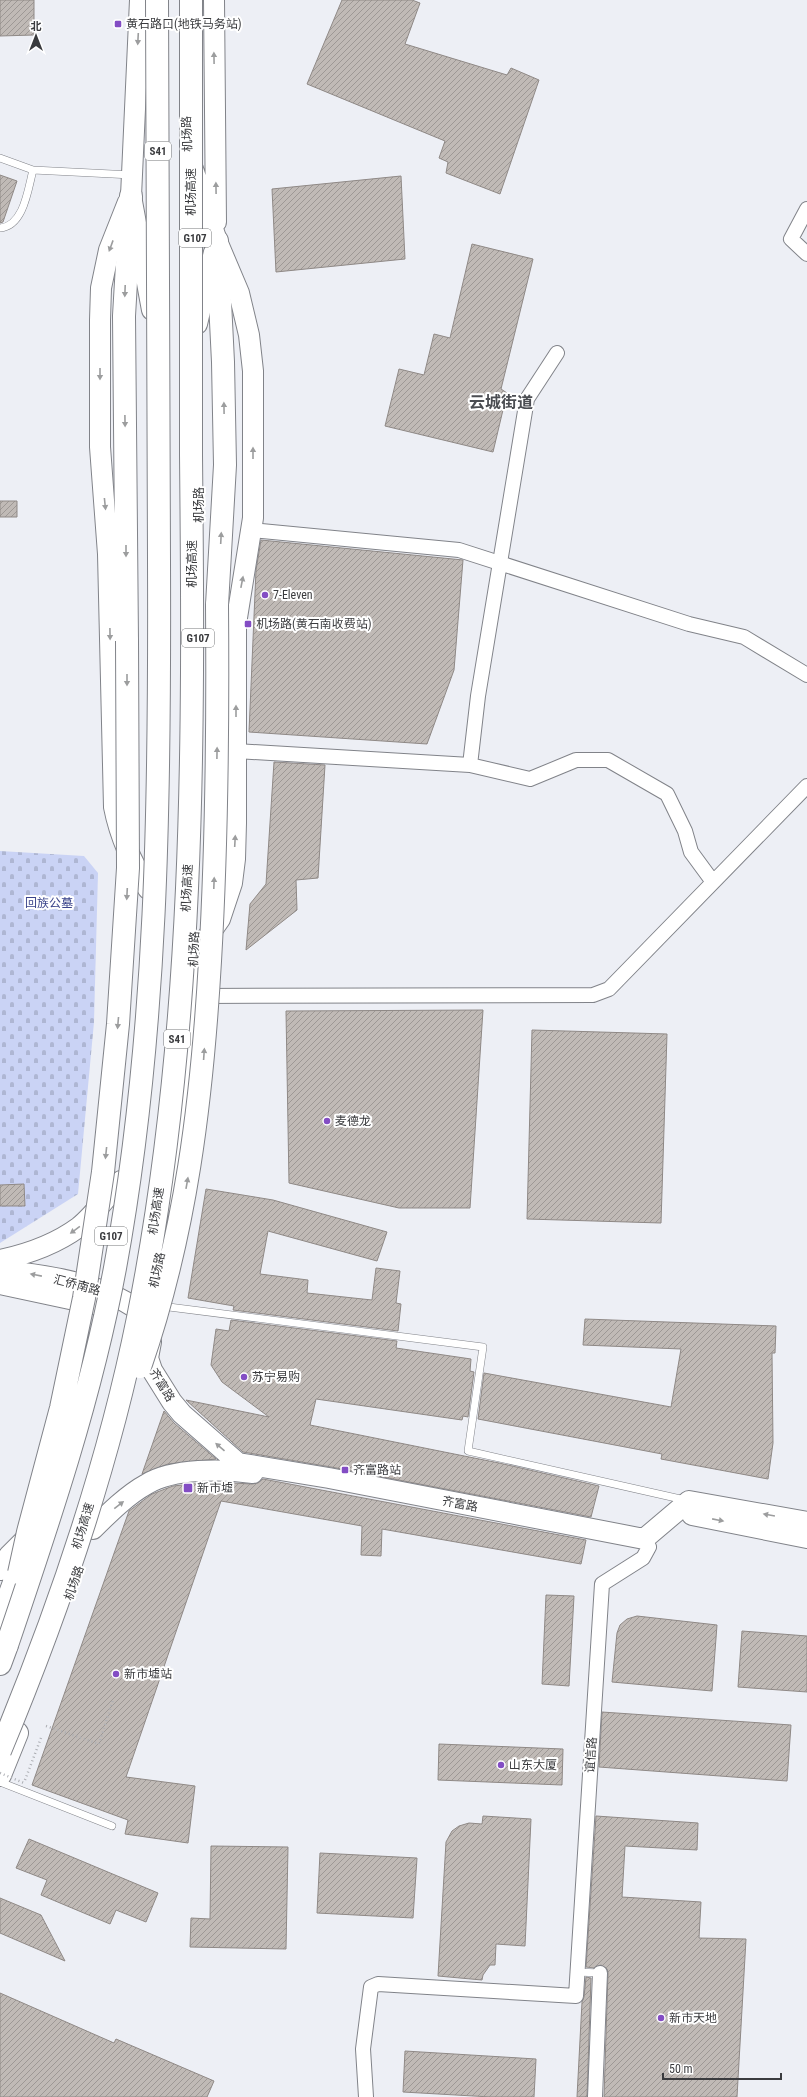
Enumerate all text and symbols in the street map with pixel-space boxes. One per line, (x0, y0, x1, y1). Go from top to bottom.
north arrow (16, 16, 56, 56)
place label: 黄石路口(地铁马务站) (126, 17, 242, 31)
marker: 黄石路口(地铁马务站) (113, 19, 123, 29)
text: 北 (31, 20, 42, 33)
one-way arrow (135, 33, 141, 46)
one-way arrow (211, 51, 217, 64)
street label: 机场路 (179, 116, 195, 152)
road number: S41 (145, 142, 171, 160)
street label: 机场高速 (184, 168, 198, 216)
one-way arrow (213, 181, 219, 194)
road number: G107 (179, 229, 211, 247)
one-way arrow (107, 240, 113, 252)
one-way arrow (122, 285, 128, 298)
one-way arrow (97, 368, 103, 381)
district label: 云城街道 (469, 393, 533, 412)
one-way arrow (221, 401, 227, 414)
one-way arrow (122, 415, 129, 427)
one-way arrow (250, 446, 256, 459)
street label: 机场路 (192, 487, 206, 523)
one-way arrow (102, 498, 108, 510)
one-way arrow (218, 531, 224, 544)
street label: 机场高速 (185, 540, 199, 588)
one-way arrow (123, 545, 129, 558)
one-way arrow (239, 575, 245, 588)
place label: 7-Eleven (273, 588, 313, 602)
marker: 7-Eleven (260, 590, 270, 600)
place label: 机场路(黄石南收费站) (256, 617, 372, 631)
marker: 机场路(黄石南收费站) (243, 619, 253, 629)
one-way arrow (107, 628, 113, 641)
road number: G107 (182, 629, 214, 647)
one-way arrow (124, 674, 130, 687)
one-way arrow (233, 704, 239, 717)
one-way arrow (214, 746, 220, 759)
one-way arrow (232, 835, 239, 847)
street label: 机场高速 (179, 864, 195, 912)
one-way arrow (211, 877, 218, 889)
one-way arrow (123, 888, 130, 900)
park label: 回族公墓 (25, 896, 73, 910)
street label: 机场路 (186, 931, 202, 967)
one-way arrow (115, 1017, 122, 1029)
road number: S41 (164, 1030, 190, 1048)
one-way arrow (200, 1048, 207, 1060)
place label: 麦德龙 (335, 1114, 371, 1128)
marker: 麦德龙 (322, 1116, 332, 1126)
one-way arrow (102, 1147, 109, 1159)
one-way arrow (185, 1177, 191, 1189)
street label: 机场高速 (146, 1186, 166, 1236)
one-way arrow (69, 1225, 80, 1234)
road number: G107 (95, 1227, 127, 1245)
street label: 机场路 (146, 1251, 168, 1289)
one-way arrow (30, 1272, 42, 1278)
street label: 汇侨南路 (52, 1272, 102, 1298)
street label: 齐富路 (147, 1366, 177, 1404)
place label: 苏宁易购 (252, 1370, 300, 1384)
marker: 苏宁易购 (239, 1372, 249, 1382)
one-way arrow (215, 1443, 224, 1452)
place label: 齐富路站 (353, 1463, 401, 1477)
marker: 齐富路站 (340, 1465, 350, 1475)
place label: 新市墟 (197, 1481, 233, 1495)
marker: 新市墟 (182, 1482, 194, 1494)
street label: 齐富路 (441, 1494, 479, 1514)
street label: 机场高速 (69, 1501, 97, 1551)
one-way arrow (114, 1501, 125, 1509)
one-way arrow (763, 1512, 775, 1518)
one-way arrow (712, 1518, 724, 1524)
street label: 机场路 (62, 1564, 86, 1602)
place label: 新市墟站 (124, 1667, 172, 1681)
marker: 新市墟站 (111, 1669, 121, 1679)
street label: 谊信路 (583, 1737, 599, 1773)
place label: 山东大厦 (509, 1758, 557, 1772)
marker: 山东大厦 (496, 1760, 506, 1770)
place label: 新市天地 (669, 2011, 717, 2025)
marker: 新市天地 (656, 2013, 666, 2023)
scale bar (663, 2055, 781, 2081)
text: 50 m (669, 2062, 693, 2076)

